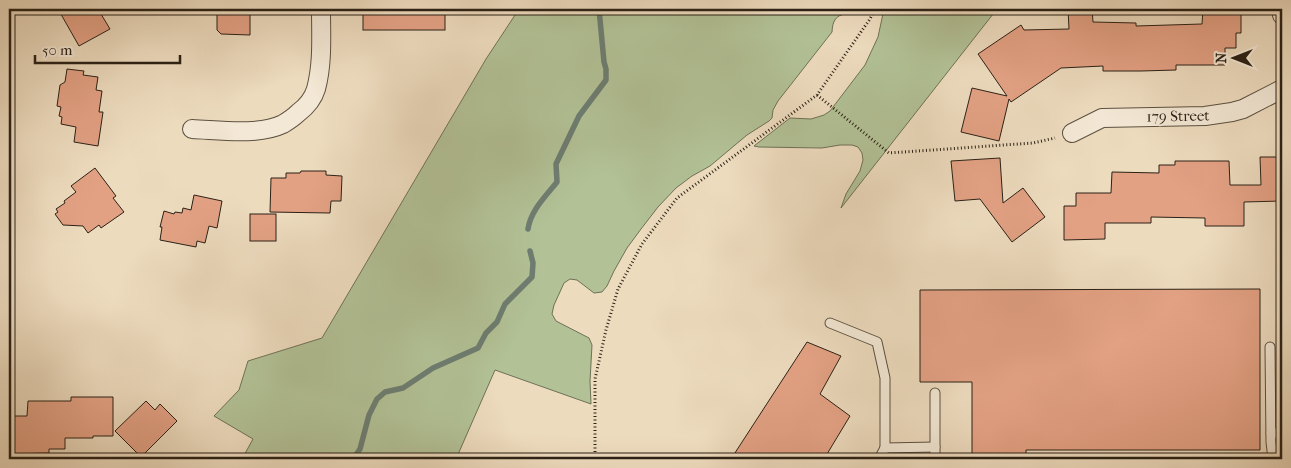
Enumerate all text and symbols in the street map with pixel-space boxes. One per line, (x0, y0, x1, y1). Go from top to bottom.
scale bar (35, 32, 180, 64)
north arrow (1208, 32, 1258, 82)
text: 50 m (42, 41, 73, 59)
text: N (1213, 52, 1230, 63)
street label: 179 Street (1146, 106, 1210, 126)

